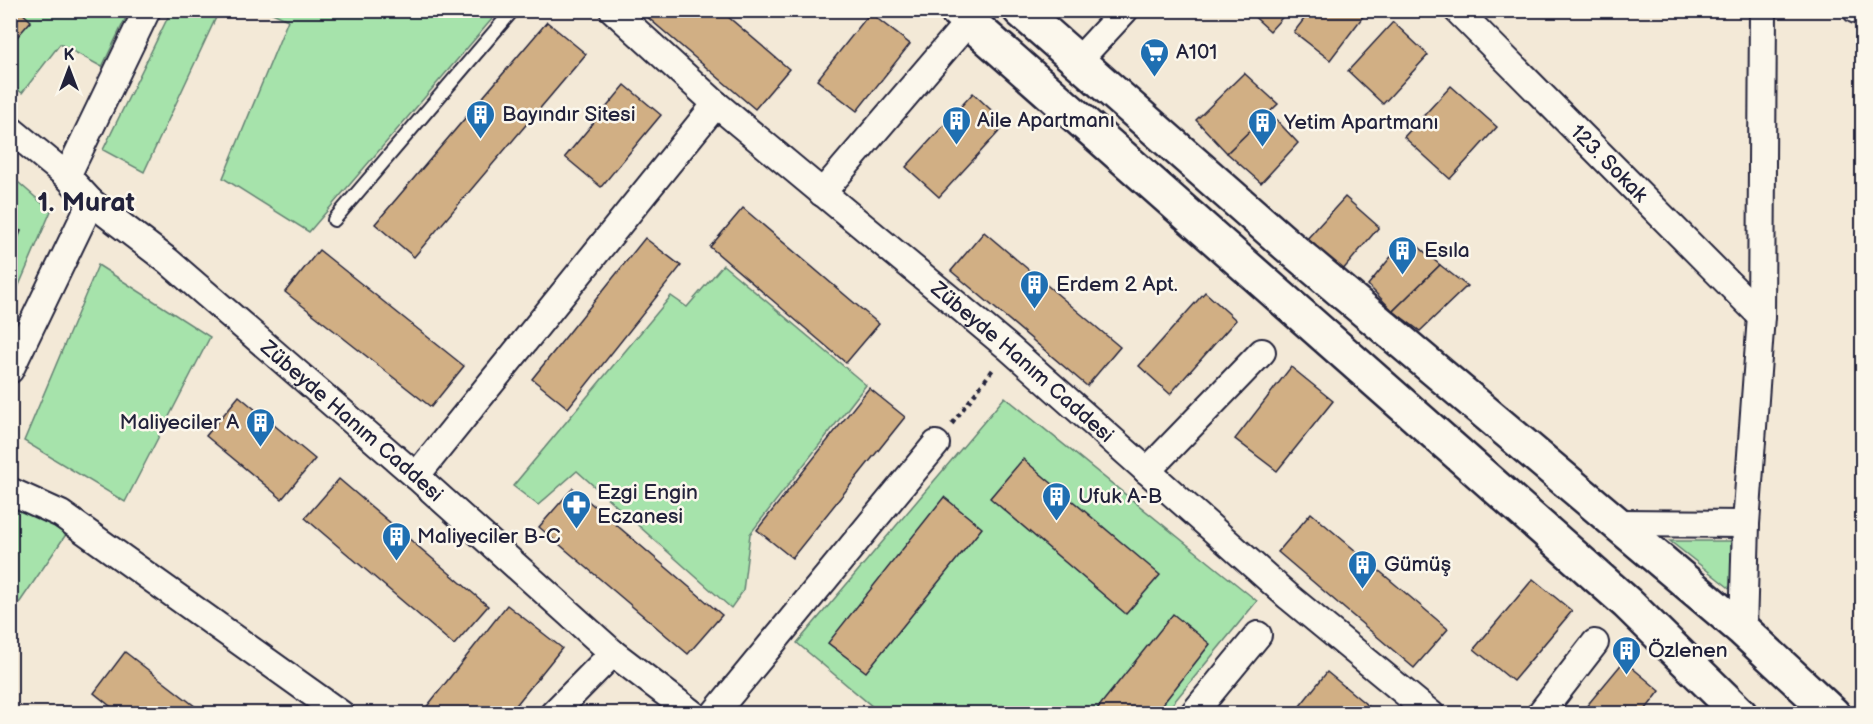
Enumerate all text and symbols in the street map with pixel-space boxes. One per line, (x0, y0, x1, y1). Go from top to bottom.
supermarket icon: A101 (1139, 36, 1171, 78)
north arrow (39, 39, 99, 99)
place label: A101 (1176, 40, 1217, 65)
text: K (64, 46, 75, 65)
building icon: Bayındır Sitesi (465, 98, 497, 140)
place label: Bayındır Sitesi (502, 102, 636, 127)
building icon: Aile Apartmanı (940, 104, 972, 146)
building icon: Yetim Apartmanı (1247, 106, 1279, 148)
place label: Aile Apartmanı (977, 108, 1115, 133)
place label: Yetim Apartmanı (1283, 110, 1439, 135)
street label: 123. Sokak (1565, 119, 1654, 208)
district label: 1. Murat (37, 187, 135, 219)
building icon: Esıla (1387, 234, 1419, 276)
place label: Esıla (1424, 238, 1470, 263)
building icon: Erdem 2 Apt. (1019, 268, 1051, 310)
place label: Erdem 2 Apt. (1056, 272, 1178, 297)
street label: Zübeyde Hanım Caddesi (925, 275, 1119, 448)
street label: Zübeyde Hanım Caddesi (255, 334, 448, 507)
building icon: Maliyeciler A (244, 406, 276, 448)
place label: Maliyeciler A (120, 410, 239, 435)
place label: Ezgi Engin Eczanesi (597, 480, 698, 529)
building icon: Ufuk A-B (1041, 480, 1073, 522)
place label: Ufuk A-B (1078, 484, 1162, 509)
pharmacy icon: Ezgi Engin Eczanesi (560, 488, 592, 530)
building icon: Maliyeciler B-C (380, 520, 412, 562)
place label: Maliyeciler B-C (417, 524, 561, 549)
building icon: Gümüş (1347, 548, 1379, 590)
place label: Gümüş (1384, 552, 1451, 577)
building icon: Özlenen (1611, 634, 1643, 676)
place label: Özlenen (1648, 638, 1728, 663)

